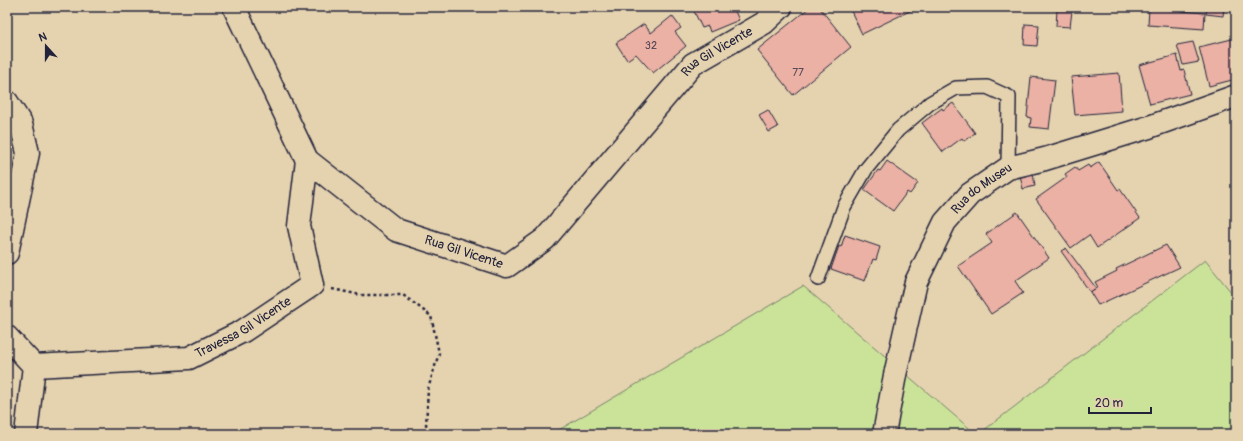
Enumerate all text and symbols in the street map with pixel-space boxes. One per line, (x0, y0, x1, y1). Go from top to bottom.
street label: Rua Gil Vicente (678, 23, 756, 80)
north arrow (26, 26, 66, 66)
text: N (37, 30, 49, 45)
house number: 32 (645, 39, 657, 52)
house number: 77 (792, 66, 804, 79)
street label: Rua do Museu (948, 160, 1015, 217)
street label: Rua Gil Vicente (422, 232, 506, 272)
street label: Travessa Gil Vicente (192, 293, 295, 362)
scale bar (1089, 389, 1151, 415)
text: 20 m (1095, 396, 1124, 411)

